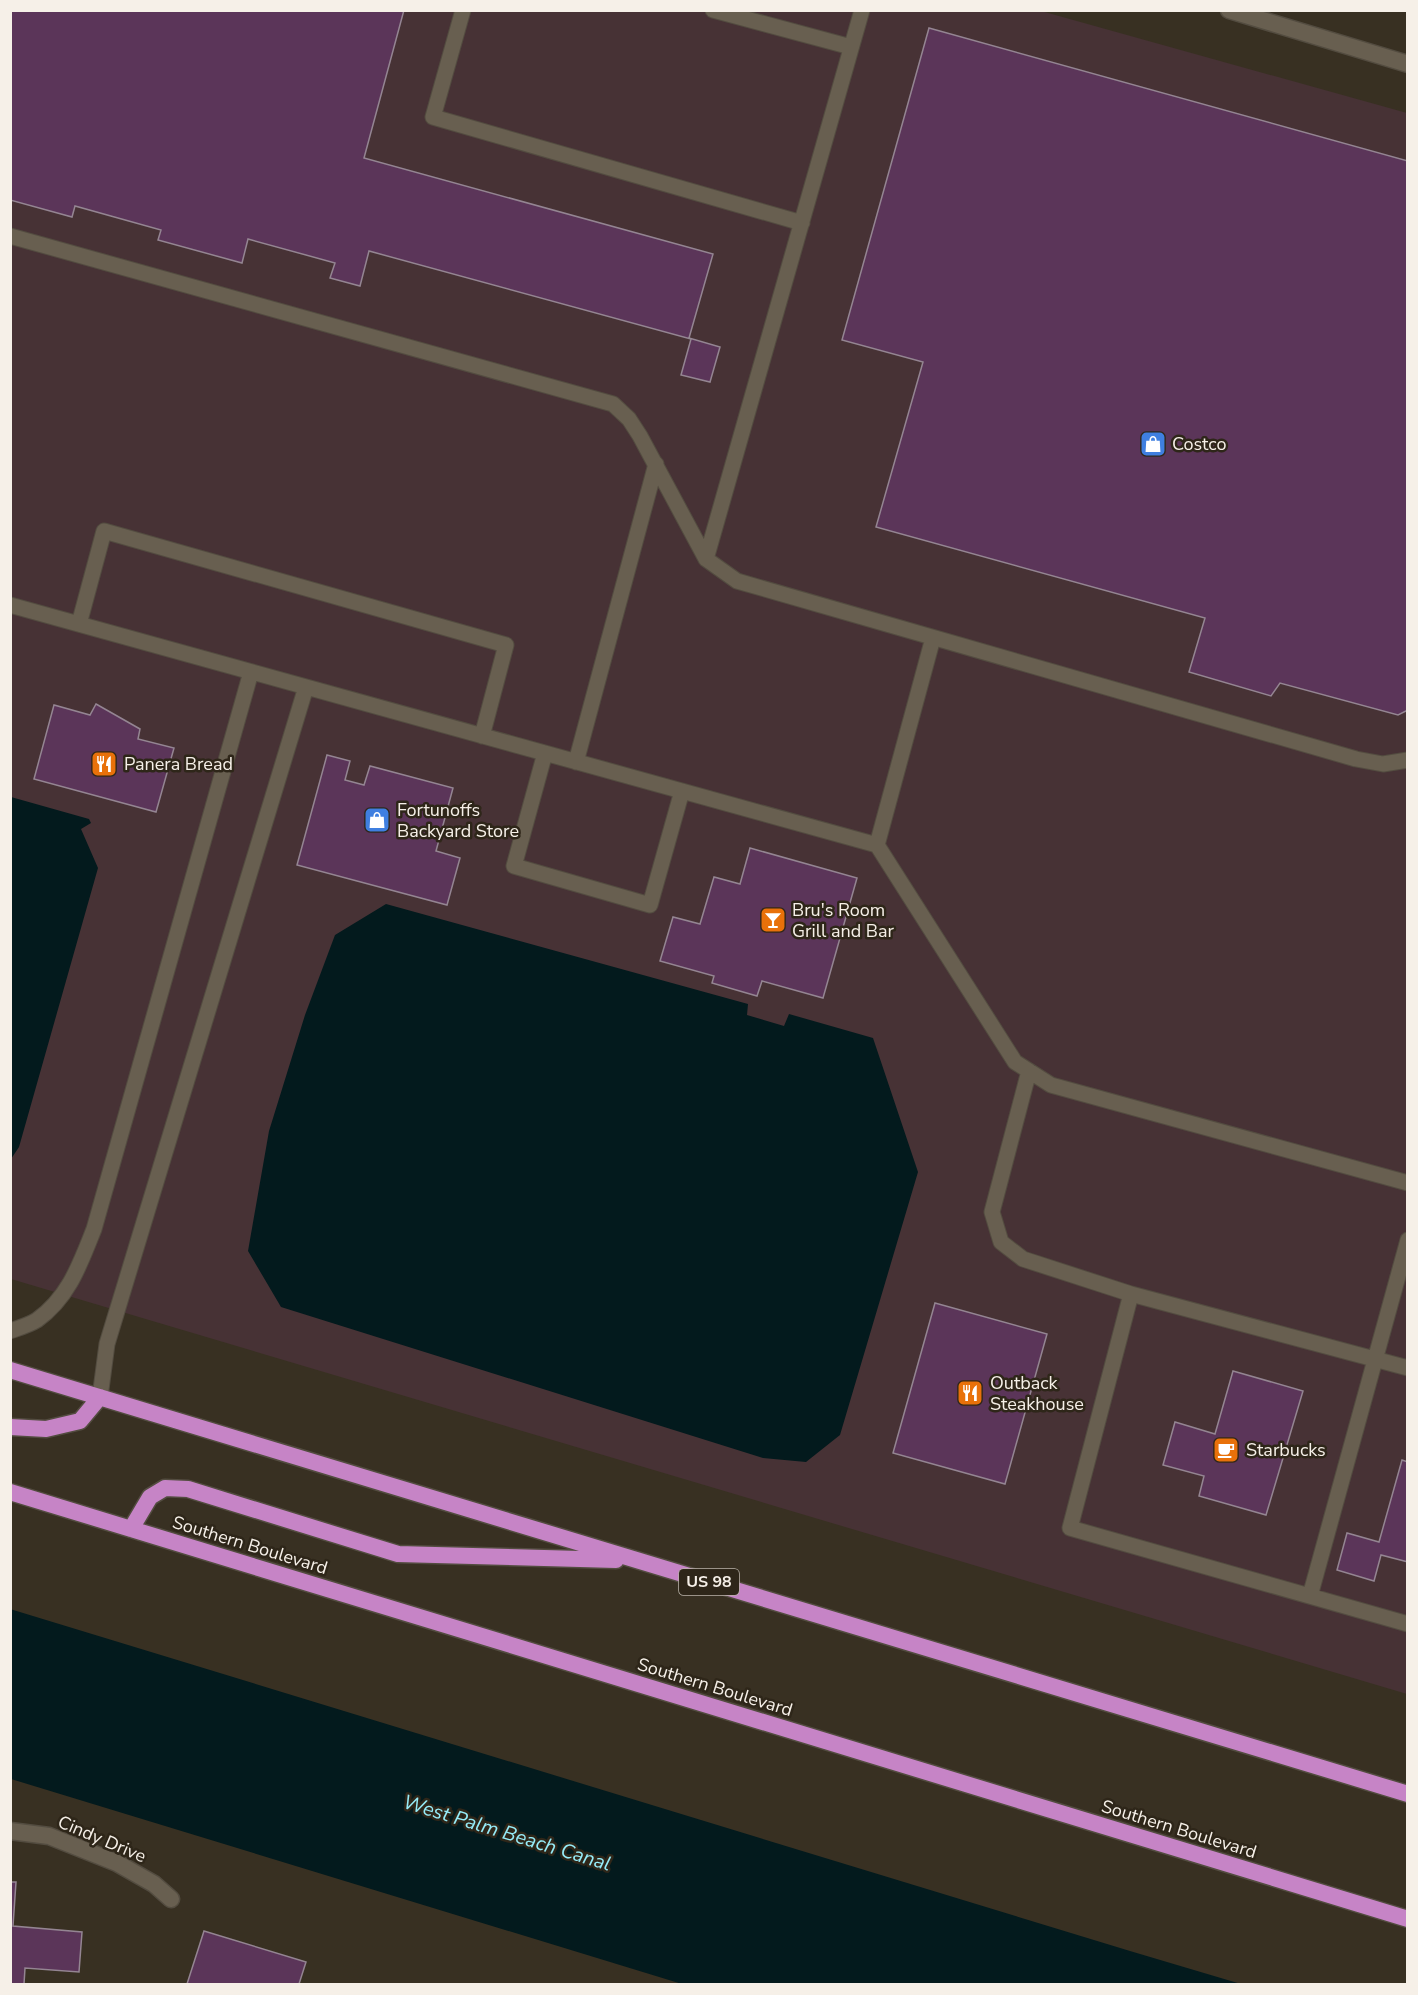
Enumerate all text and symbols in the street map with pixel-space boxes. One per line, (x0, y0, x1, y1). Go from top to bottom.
shop icon: Costco (1138, 429, 1168, 459)
place label: Costco (1172, 432, 1226, 456)
restaurant icon: Panera Bread (89, 749, 119, 779)
place label: Panera Bread (124, 752, 233, 776)
place label: Fortunoffs Backyard Store (397, 798, 519, 843)
shop icon: Fortunoffs Backyard Store (362, 805, 392, 835)
place label: Bru's Room Grill and Bar (792, 898, 895, 943)
bar icon: Bru's Room Grill and Bar (758, 905, 788, 935)
place label: Outback Steakhouse (990, 1371, 1084, 1416)
restaurant icon: Outback Steakhouse (955, 1378, 985, 1408)
cafe icon: Starbucks (1211, 1435, 1241, 1465)
place label: Starbucks (1246, 1438, 1326, 1462)
street label: Southern Boulevard (170, 1510, 330, 1580)
road number: US 98 (679, 1569, 739, 1595)
street label: Southern Boulevard (635, 1652, 795, 1722)
water label: West Palm Beach Canal (400, 1788, 614, 1878)
street label: Southern Boulevard (1099, 1794, 1259, 1864)
street label: Cindy Drive (54, 1810, 150, 1868)

